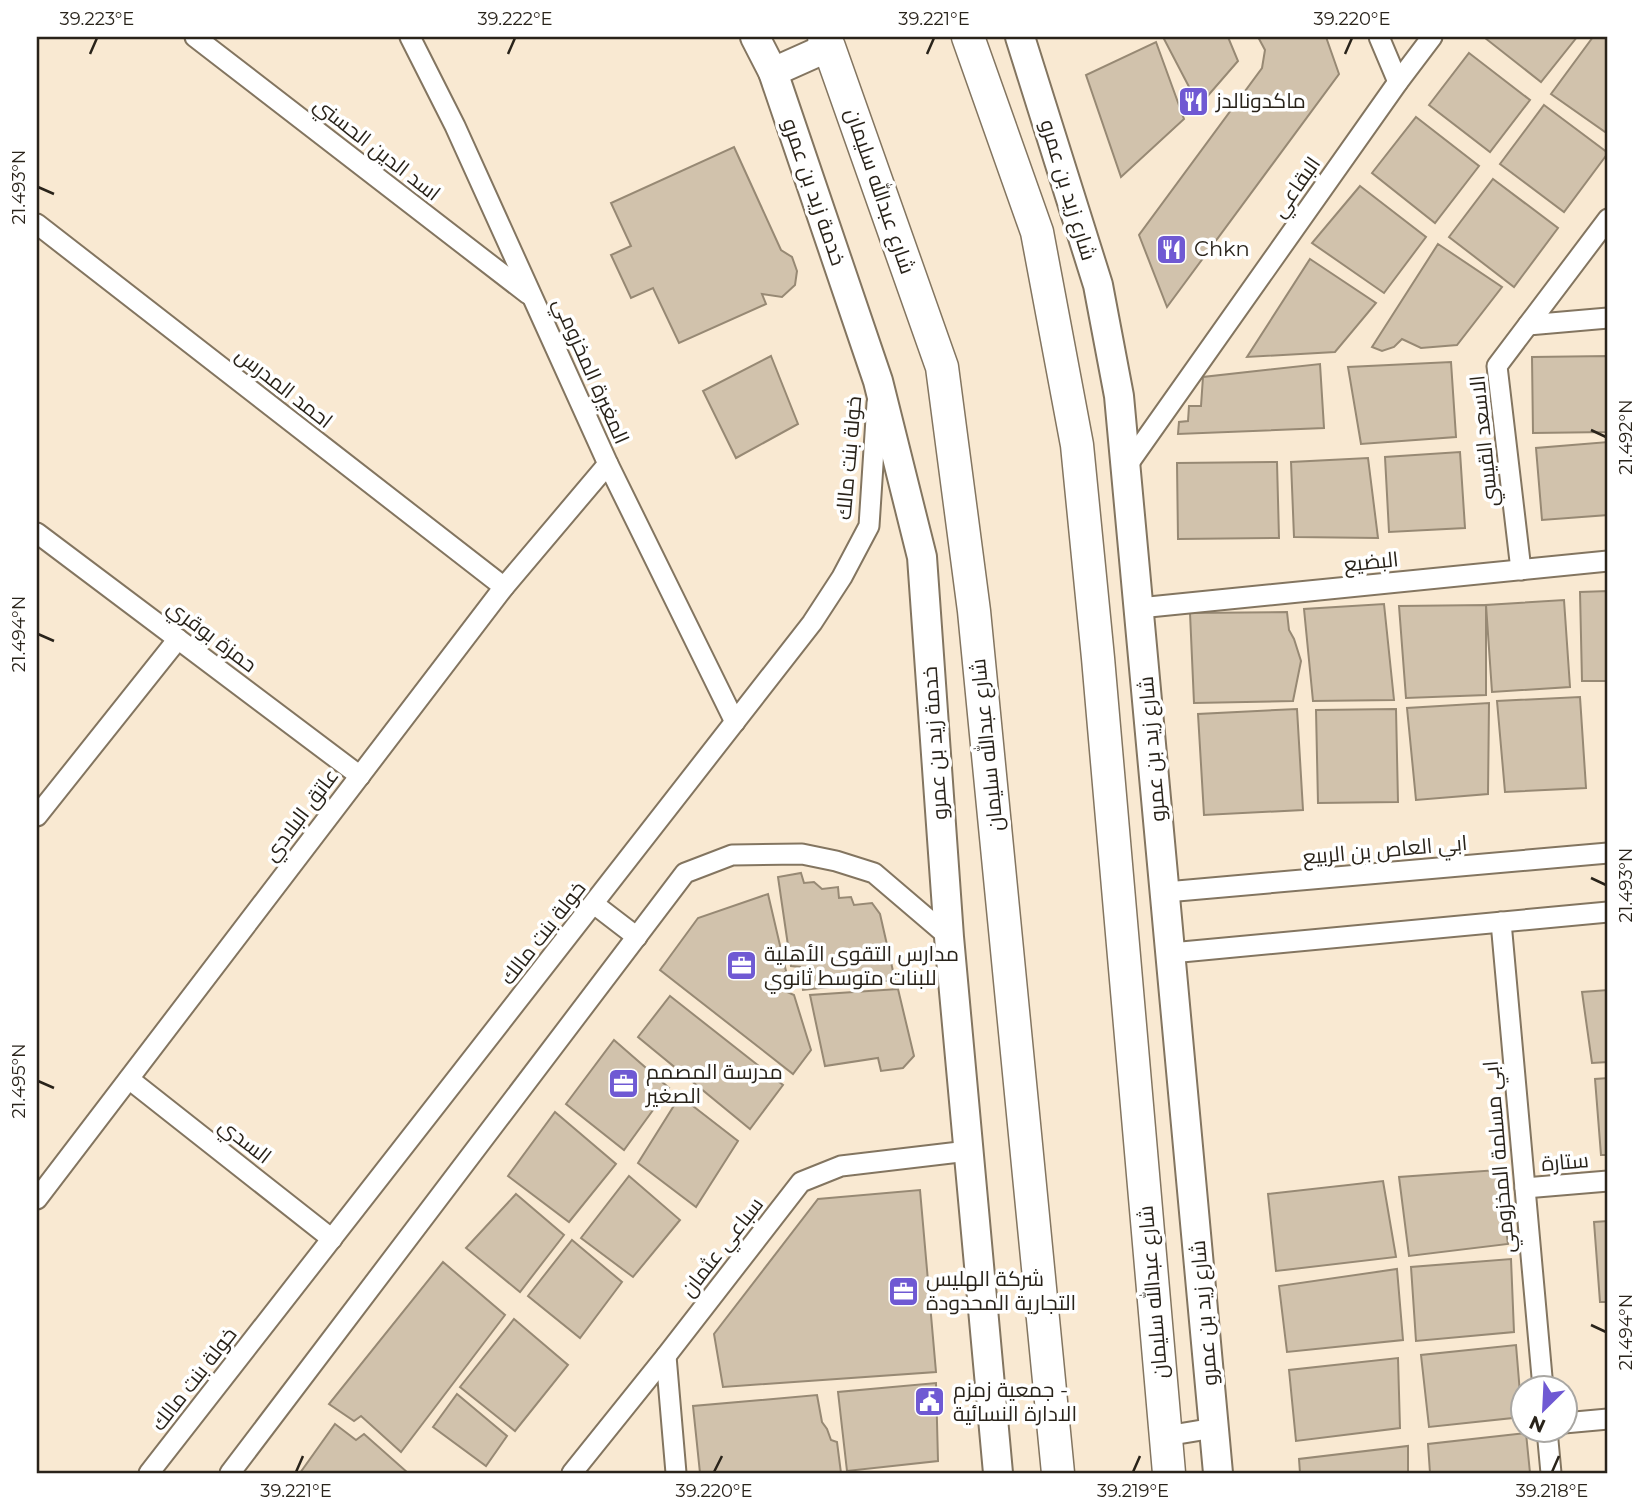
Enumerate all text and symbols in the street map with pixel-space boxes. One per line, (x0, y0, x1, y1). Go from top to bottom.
text: 39.223°E (60, 8, 134, 30)
text: 39.222°E (477, 8, 553, 30)
text: 39.221°E (898, 8, 970, 30)
text: 39.220°E (1314, 8, 1390, 30)
restaurant icon: ماكدونالدز (1176, 84, 1210, 118)
place label: ماكدونالدز (1215, 88, 1306, 113)
street label: اسد الدين الحسني (307, 91, 446, 209)
street label: شارع عبدالله سليمان (838, 104, 922, 278)
street label: خدمة زيد بن عمرو (777, 115, 851, 269)
street label: شارع زيد بن عمرو (1033, 116, 1102, 264)
text: 21.493°N (8, 150, 30, 224)
street label: البقاعي (1266, 152, 1329, 224)
restaurant icon: Chkn (1154, 232, 1188, 266)
place label: Chkn (1194, 236, 1250, 261)
street label: المغيرة المخزومي (544, 294, 635, 449)
street label: احمد المدرس (230, 342, 338, 434)
street label: الاسعد القيسي (1464, 374, 1506, 508)
street label: خولة بنت مالك (831, 395, 866, 521)
text: 21.492°N (1615, 399, 1637, 475)
street label: البضيع (1342, 546, 1400, 579)
street label: حمزة بوقري (160, 594, 262, 681)
text: 21.494°N (8, 596, 30, 672)
street label: شارع عبدالله سليمان (964, 657, 1010, 833)
street label: خدمة زيد بن عمرو (917, 665, 953, 821)
street label: شارع زيد بن عمرو (1133, 675, 1172, 823)
street label: عاتق البلادي (258, 764, 347, 868)
street label: ابي العاص بن الربيع (1302, 830, 1469, 873)
text: 21.493°N (1615, 848, 1637, 922)
street label: خولة بنت مالك (495, 876, 591, 989)
place label: مدارس التقوى الأهلية للبنات متوسط ثانوي (764, 941, 959, 994)
office icon: مدارس التقوى الأهلية للبنات متوسط ثانوي (724, 949, 758, 983)
text: 21.495°N (8, 1043, 30, 1119)
place label: مدرسة المصمم الصغير (645, 1059, 783, 1108)
street label: ابي مسلمة المخزومي (1478, 1059, 1523, 1254)
office icon: مدرسة المصمم الصغير (606, 1067, 640, 1101)
street label: السدي (212, 1112, 276, 1172)
street label: ستارة (1540, 1147, 1590, 1176)
street label: سباعي عثمان (675, 1192, 771, 1304)
street label: شارع عبدالله سليمان (1131, 1204, 1175, 1380)
street label: شارع زيد بن عمرو (1185, 1239, 1224, 1387)
place label: شركة الهليس التجارية المحدودة (926, 1266, 1076, 1315)
office icon: شركة الهليس التجارية المحدودة (886, 1274, 920, 1308)
text: 21.494°N (1615, 1294, 1637, 1370)
street label: خولة بنت مالك (146, 1322, 242, 1435)
north arrow (1508, 1374, 1578, 1444)
place label: جمعية زمزم - الادارة النسائية (953, 1377, 1077, 1426)
public building icon: جمعية زمزم - الادارة النسائية (913, 1385, 947, 1419)
text: N (1526, 1410, 1549, 1438)
text: 39.221°E (260, 1480, 332, 1502)
text: 39.220°E (676, 1480, 752, 1502)
text: 39.219°E (1097, 1480, 1169, 1502)
text: 39.218°E (1516, 1480, 1588, 1502)

